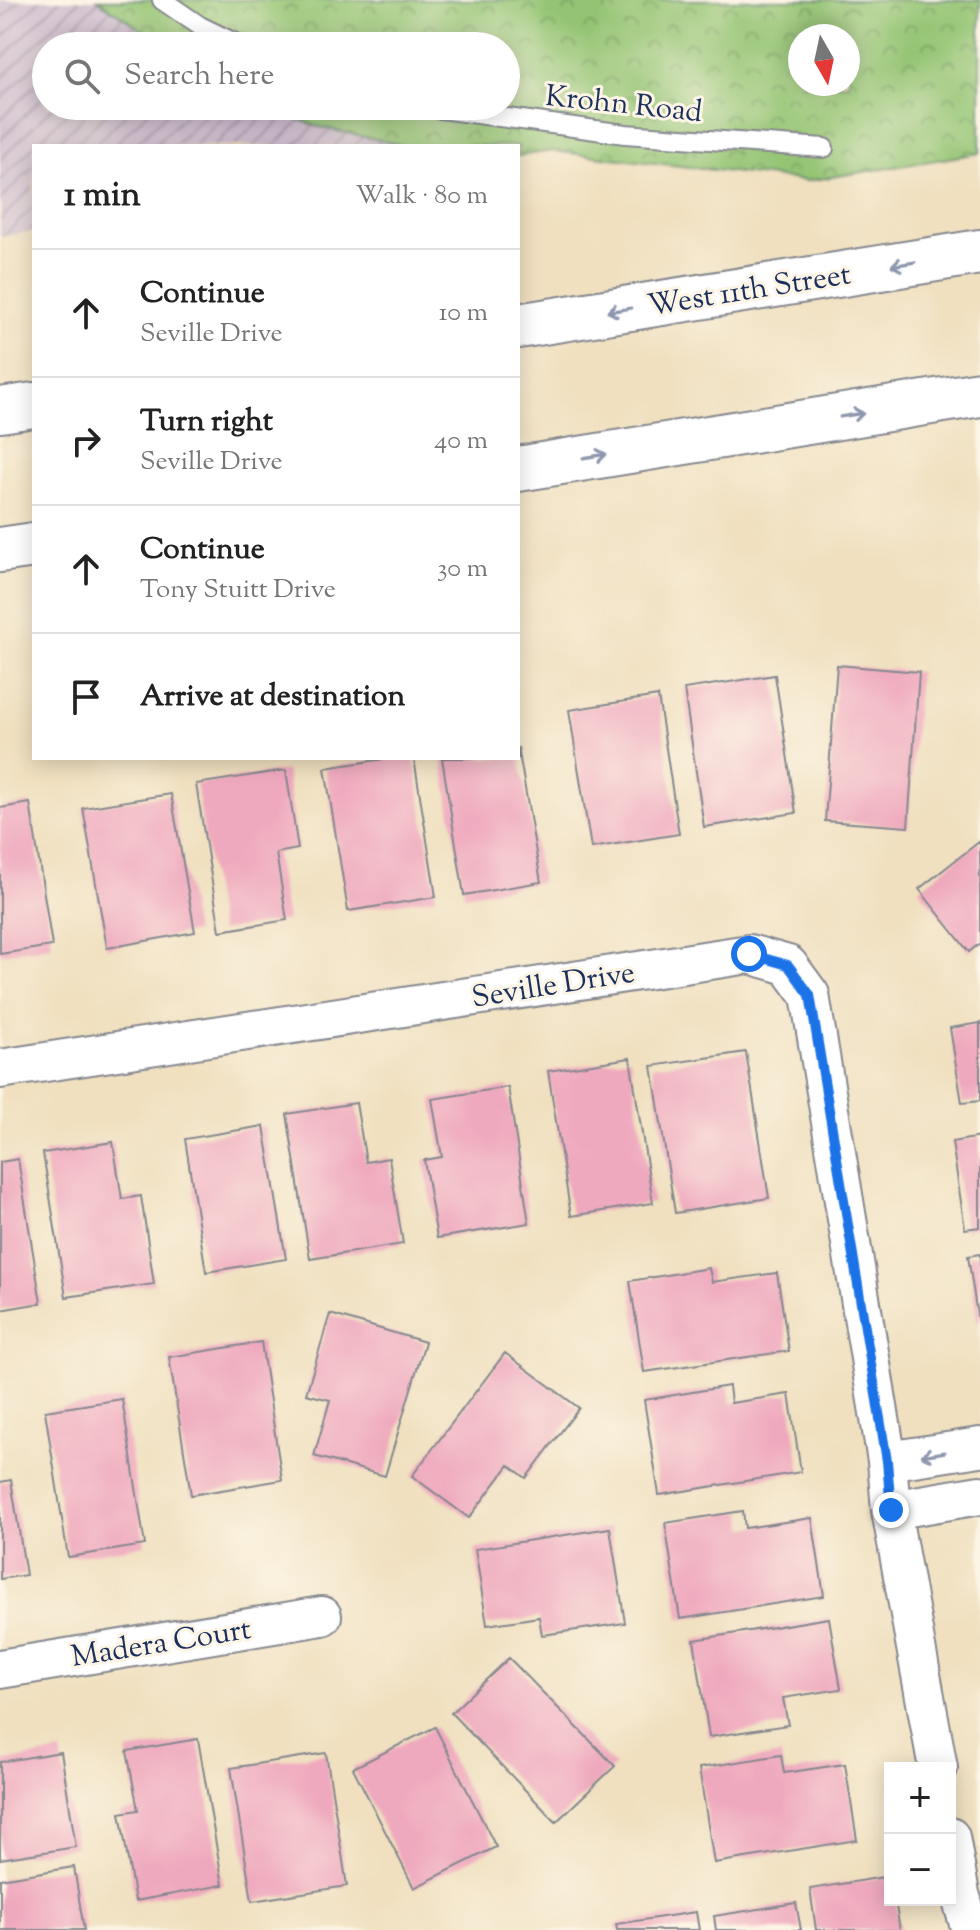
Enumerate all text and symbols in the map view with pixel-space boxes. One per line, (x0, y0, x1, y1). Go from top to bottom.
north arrow (788, 24, 860, 96)
search box (32, 32, 520, 120)
icon: search (60, 54, 104, 98)
text: Search here (124, 55, 274, 98)
street label: Krohn Road (543, 76, 704, 135)
text: 1 min (64, 172, 141, 221)
text: Walk · 80 m (356, 178, 488, 215)
street label: West 11th Street (645, 254, 854, 329)
one-way arrow (891, 257, 916, 272)
text: Continue (140, 273, 265, 316)
icon: ahead (64, 291, 108, 335)
text: 10 m (439, 295, 488, 332)
one-way arrow (607, 303, 632, 318)
text: Seville Drive (140, 316, 283, 353)
text: Turn right (140, 401, 273, 444)
one-way arrow (839, 407, 864, 422)
icon: right (64, 419, 108, 463)
text: 40 m (434, 423, 488, 460)
text: Seville Drive (140, 444, 283, 481)
one-way arrow (582, 448, 607, 463)
text: Continue (140, 529, 265, 572)
icon: ahead (64, 547, 108, 591)
text: 30 m (437, 551, 488, 588)
text: Tony Stuitt Drive (140, 572, 336, 609)
icon: arrive (64, 675, 108, 719)
text: Arrive at destination (140, 676, 405, 719)
route start (731, 936, 767, 972)
street label: Seville Drive (469, 952, 638, 1021)
one-way arrow (921, 1447, 946, 1462)
route end (873, 1492, 909, 1528)
street label: Madera Court (68, 1609, 254, 1680)
map controls (884, 1762, 956, 1906)
button: + (884, 1762, 956, 1834)
button: − (884, 1834, 956, 1906)

